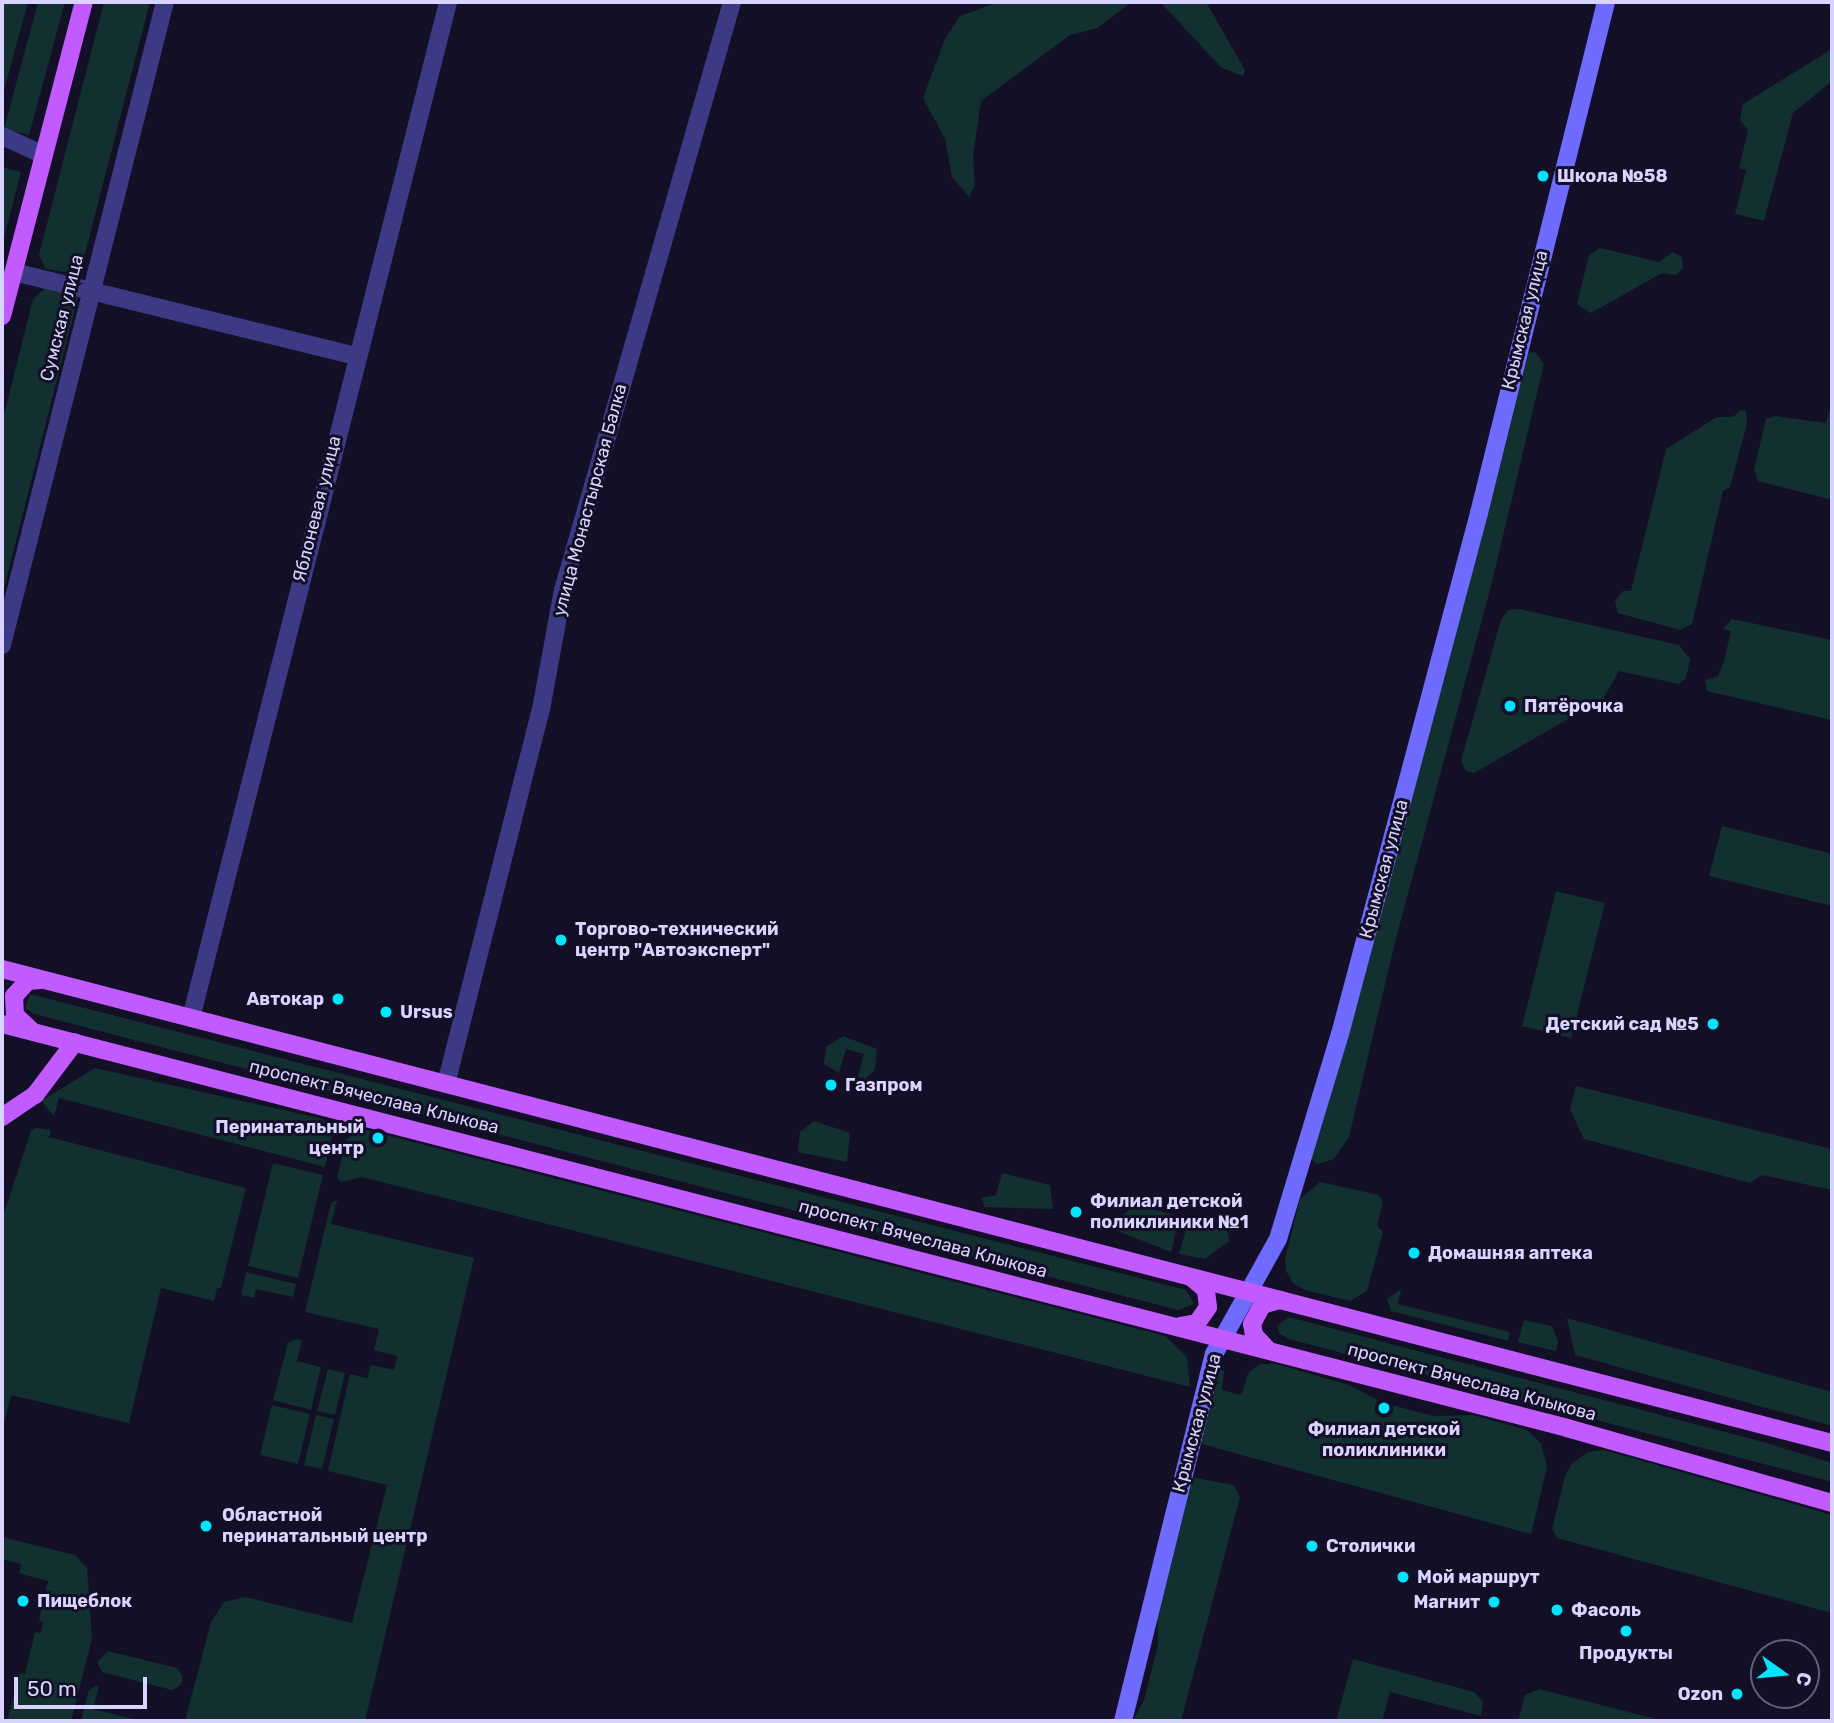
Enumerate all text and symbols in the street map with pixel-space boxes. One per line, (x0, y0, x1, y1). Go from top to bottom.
place label: Школа №58 (1557, 165, 1668, 187)
marker: Школа №58 (1535, 168, 1551, 184)
street label: Крымская улица (1497, 248, 1553, 392)
street label: Сумская улица (36, 252, 88, 384)
street label: улица Монастырская Балка (549, 382, 631, 618)
street label: Яблоневая улица (288, 434, 346, 584)
place label: Пятёрочка (1524, 695, 1624, 717)
marker: Пятёрочка (1502, 698, 1518, 714)
street label: Крымская улица (1355, 797, 1413, 941)
place label: Торгово-технический центр "Автоэксперт" (575, 919, 778, 962)
marker: Торгово-технический центр "Автоэксперт" (553, 932, 569, 948)
place label: Автокар (246, 988, 324, 1010)
marker: Автокар (330, 991, 346, 1007)
place label: Ursus (400, 1001, 453, 1023)
marker: Ursus (378, 1004, 394, 1020)
place label: Детский сад №5 (1546, 1013, 1699, 1035)
marker: Детский сад №5 (1705, 1016, 1721, 1032)
street label: проспект Вячеслава Клыкова (247, 1055, 501, 1139)
place label: Газпром (845, 1074, 923, 1096)
marker: Газпром (823, 1077, 839, 1093)
place label: Перинатальный центр (215, 1117, 364, 1160)
marker: Перинатальный центр (370, 1130, 386, 1146)
place label: Филиал детской поликлиники №1 (1090, 1191, 1249, 1234)
street label: проспект Вячеслава Клыкова (796, 1195, 1050, 1283)
marker: Филиал детской поликлиники №1 (1068, 1204, 1084, 1220)
place label: Домашняя аптека (1428, 1242, 1593, 1264)
marker: Домашняя аптека (1406, 1245, 1422, 1261)
street label: проспект Вячеслава Клыкова (1345, 1338, 1599, 1426)
street label: Крымская улица (1168, 1351, 1226, 1495)
marker: Филиал детской поликлиники (1376, 1400, 1392, 1416)
place label: Филиал детской поликлиники (1308, 1419, 1460, 1462)
place label: Областной перинатальный центр (222, 1505, 428, 1548)
marker: Областной перинатальный центр (196, 1516, 216, 1536)
place label: Столички (1326, 1535, 1415, 1557)
marker: Столички (1304, 1538, 1320, 1554)
place label: Мой маршрут (1417, 1566, 1540, 1588)
marker: Мой маршрут (1395, 1569, 1411, 1585)
place label: Пищеблок (37, 1590, 132, 1612)
place label: Магнит (1413, 1591, 1480, 1613)
marker: Пищеблок (15, 1593, 31, 1609)
marker: Магнит (1486, 1594, 1502, 1610)
place label: Фасоль (1571, 1599, 1641, 1621)
marker: Фасоль (1549, 1602, 1565, 1618)
marker: Продукты (1618, 1623, 1634, 1639)
north arrow (1750, 1639, 1820, 1709)
place label: Продукты (1579, 1642, 1673, 1664)
scale bar (18, 1664, 150, 1708)
text: С (1791, 1670, 1817, 1688)
text: 50 m (27, 1676, 77, 1701)
place label: Ozon (1678, 1683, 1723, 1705)
marker: Ozon (1729, 1686, 1745, 1702)

